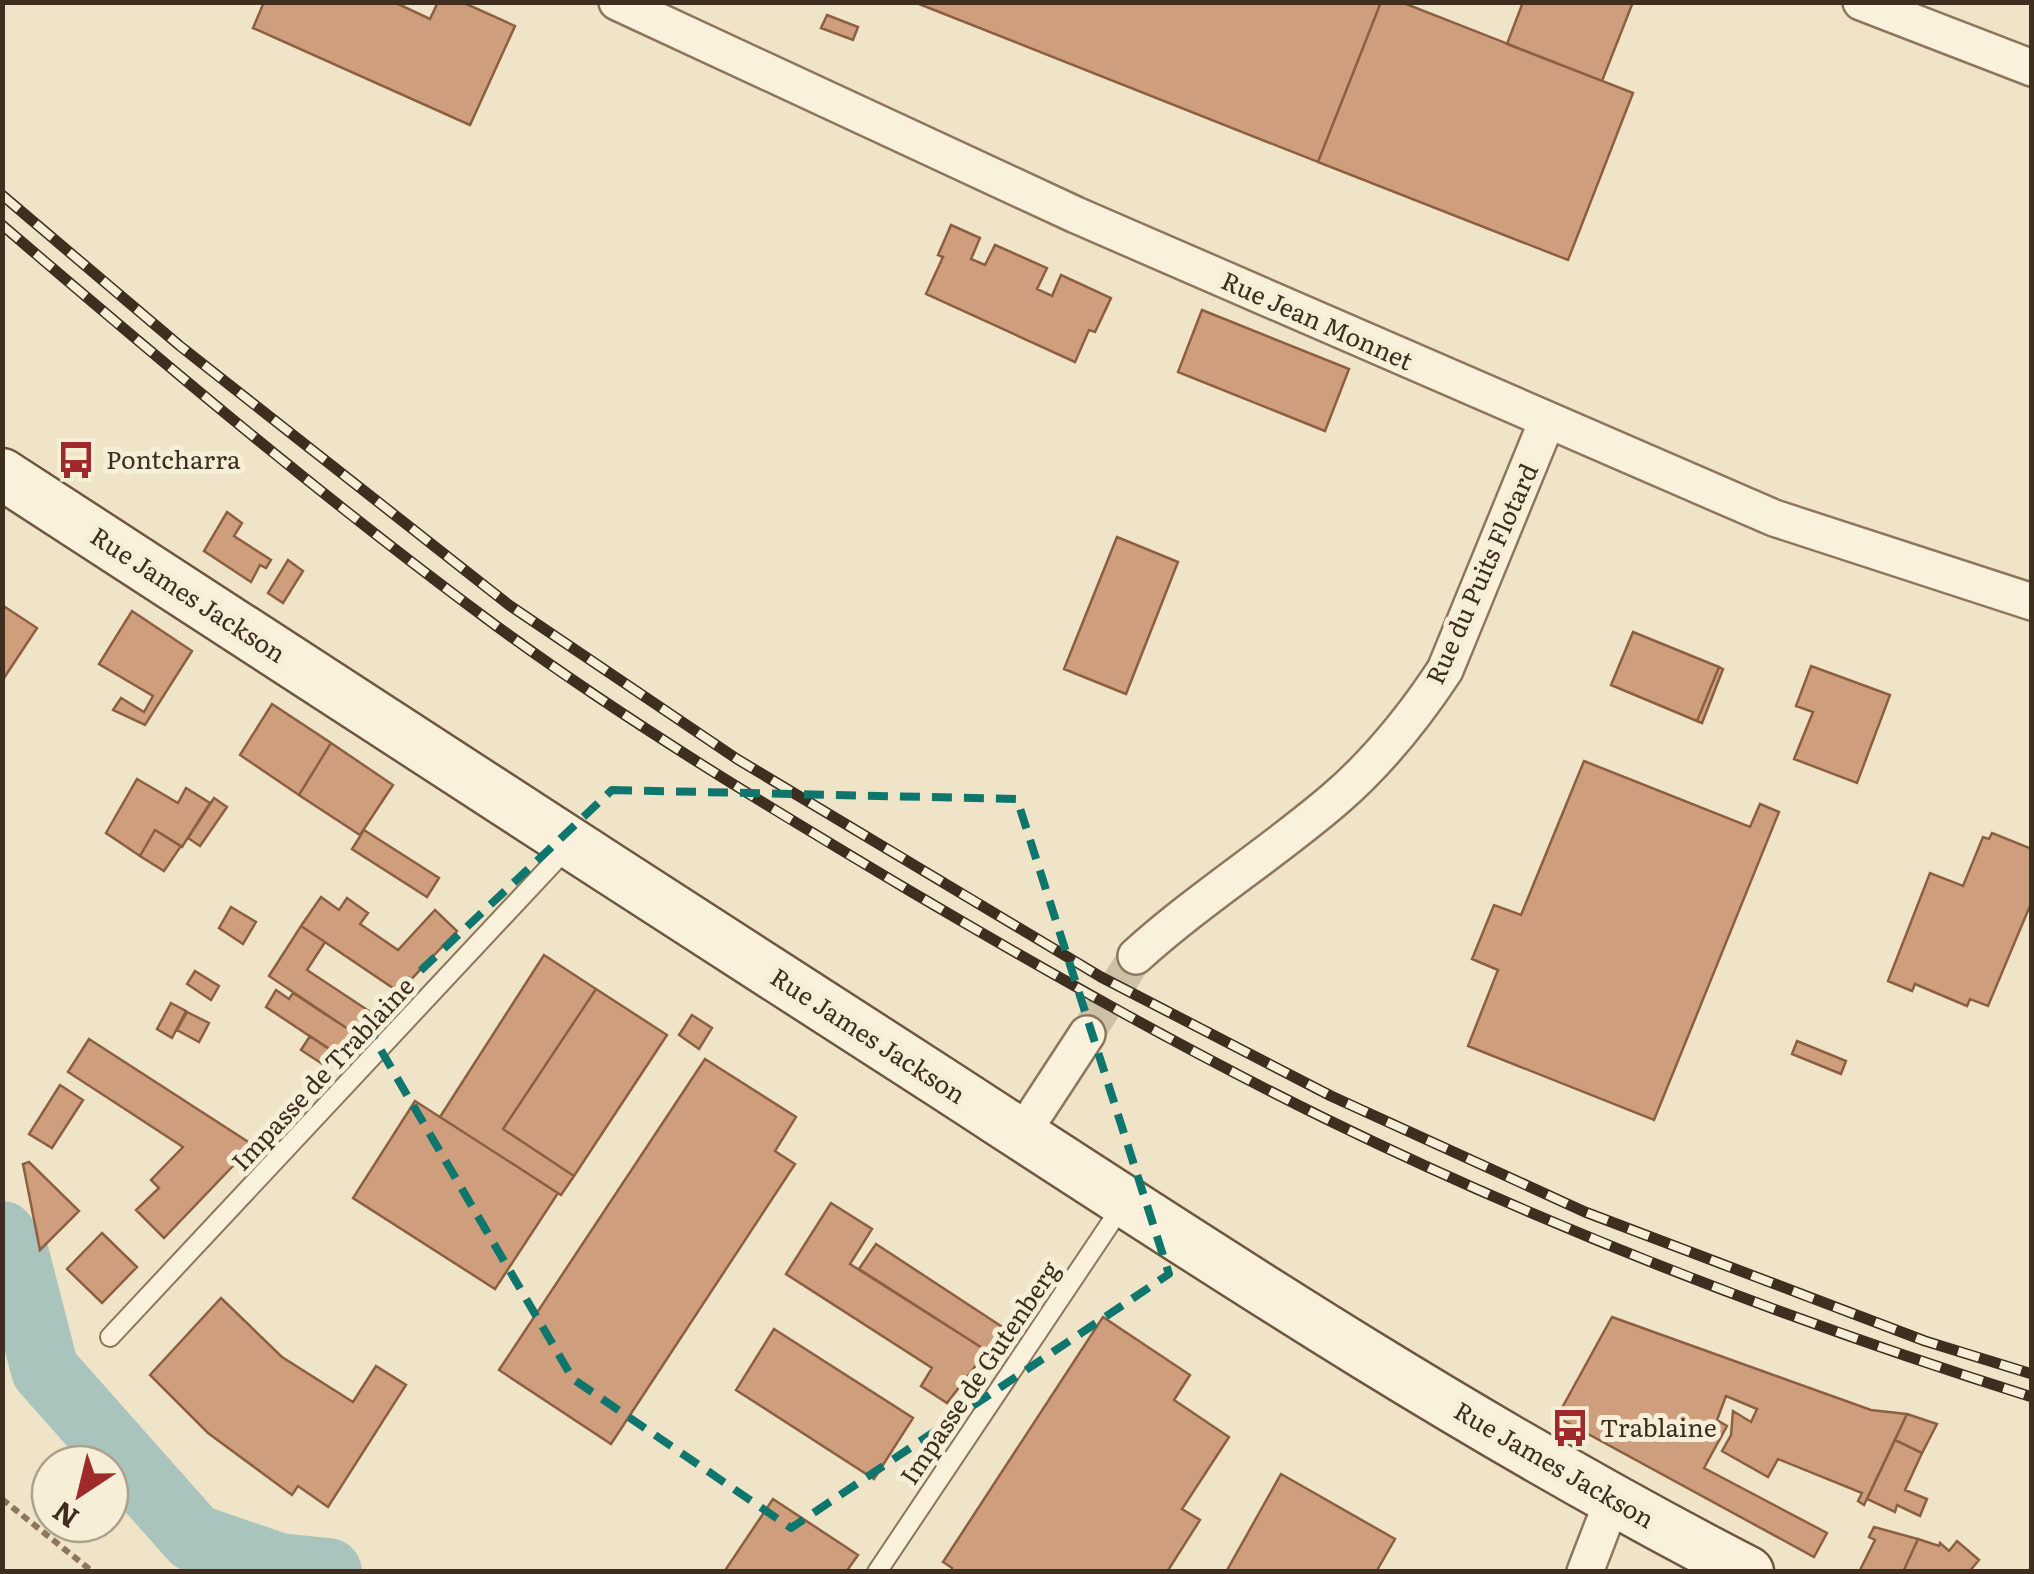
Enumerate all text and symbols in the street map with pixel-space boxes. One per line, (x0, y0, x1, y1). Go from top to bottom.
street label: Rue Jean Monnet (1216, 261, 1419, 378)
bus stop icon: Pontcharra (55, 439, 97, 481)
place label: Pontcharra (106, 440, 241, 477)
street label: Rue du Puits Flotard (1415, 457, 1546, 690)
street label: Rue James Jackson (84, 517, 294, 671)
street label: Rue James Jackson (764, 958, 974, 1112)
street label: Impasse de Trablaine (222, 968, 422, 1178)
street label: Impasse de Gutenberg (890, 1253, 1068, 1491)
street label: Rue James Jackson (1448, 1391, 1662, 1536)
bus stop icon: Trablaine (1549, 1407, 1591, 1449)
place label: Trablaine (1600, 1408, 1717, 1445)
north arrow (30, 1444, 130, 1544)
text: N (43, 1492, 86, 1540)

